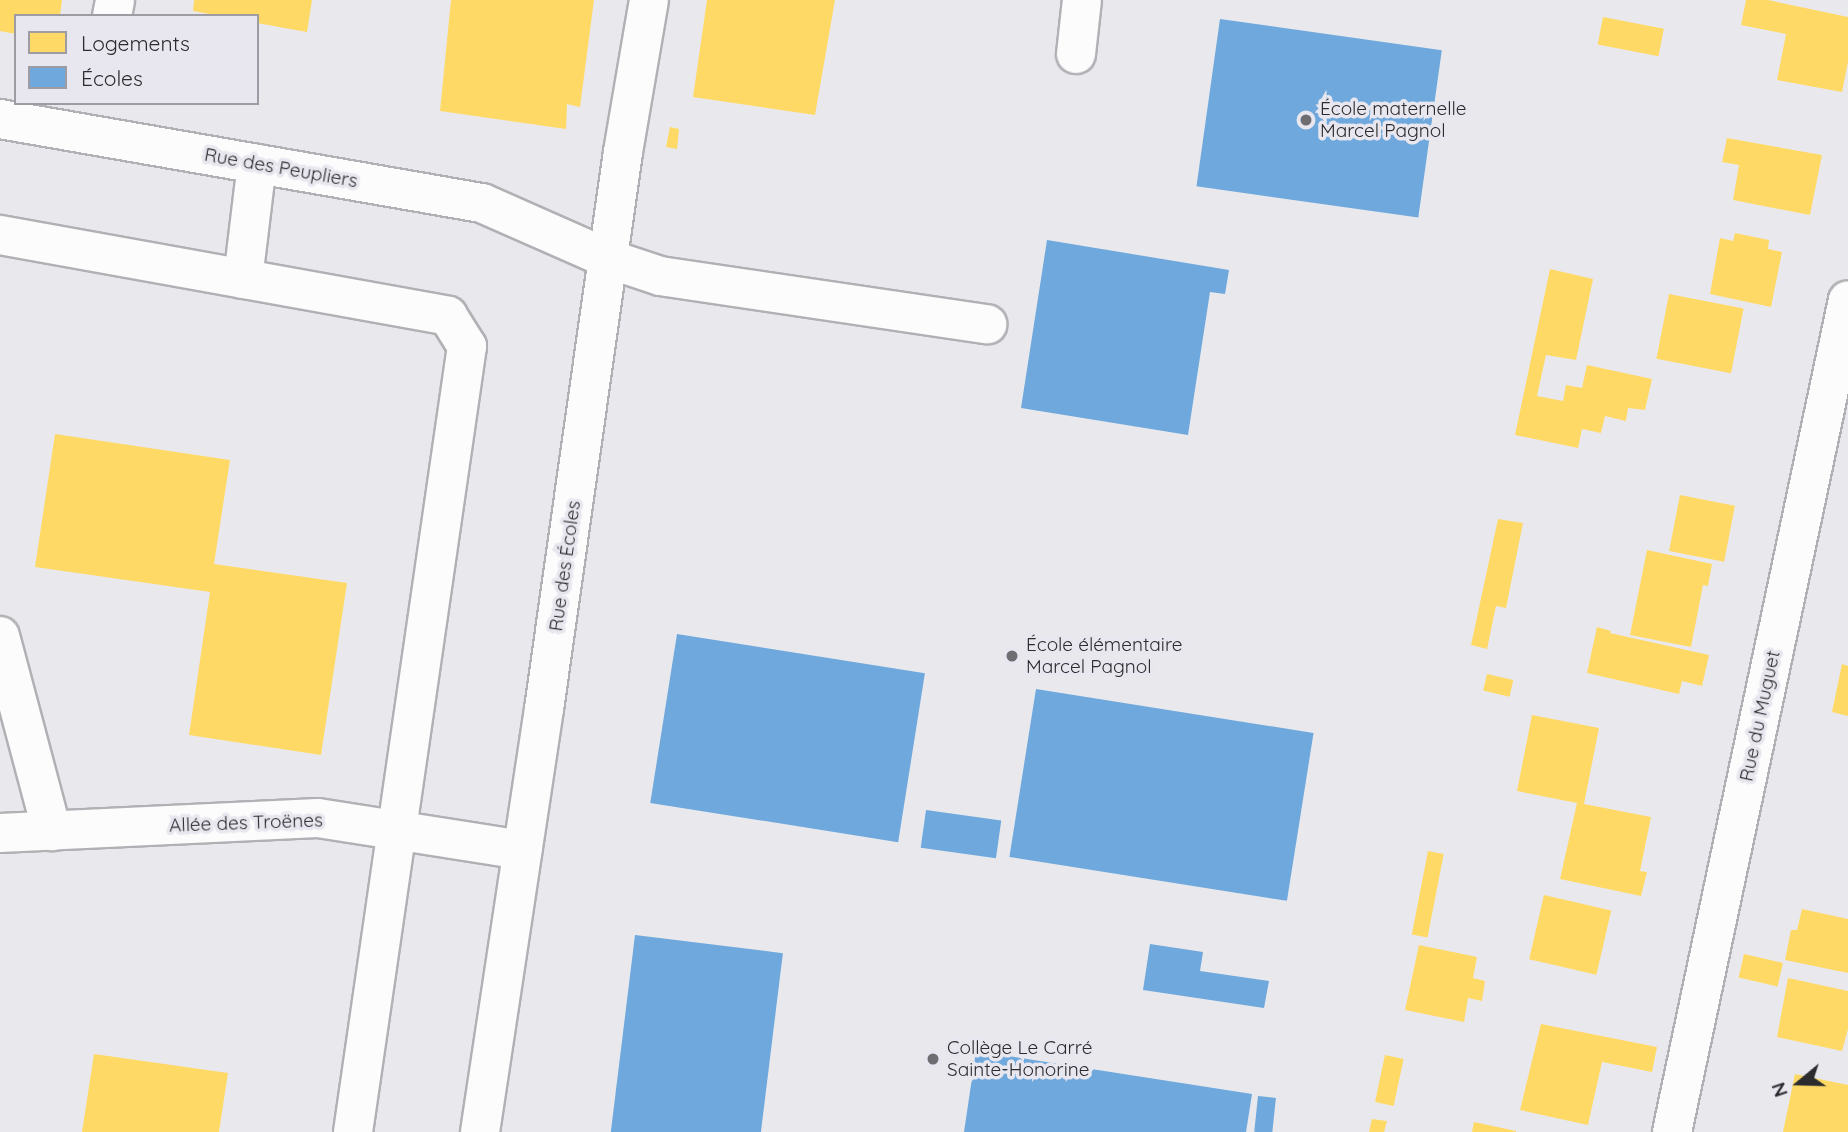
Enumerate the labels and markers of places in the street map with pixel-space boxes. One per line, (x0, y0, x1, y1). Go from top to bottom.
place label: École maternelle Marcel Pagnol (1320, 98, 1466, 142)
marker: École maternelle Marcel Pagnol (1298, 112, 1314, 128)
place label: École élémentaire Marcel Pagnol (1026, 634, 1183, 678)
marker: École élémentaire Marcel Pagnol (1004, 648, 1020, 664)
place label: Collège Le Carré Sainte-Honorine (947, 1037, 1092, 1081)
marker: Collège Le Carré Sainte-Honorine (925, 1051, 941, 1067)

